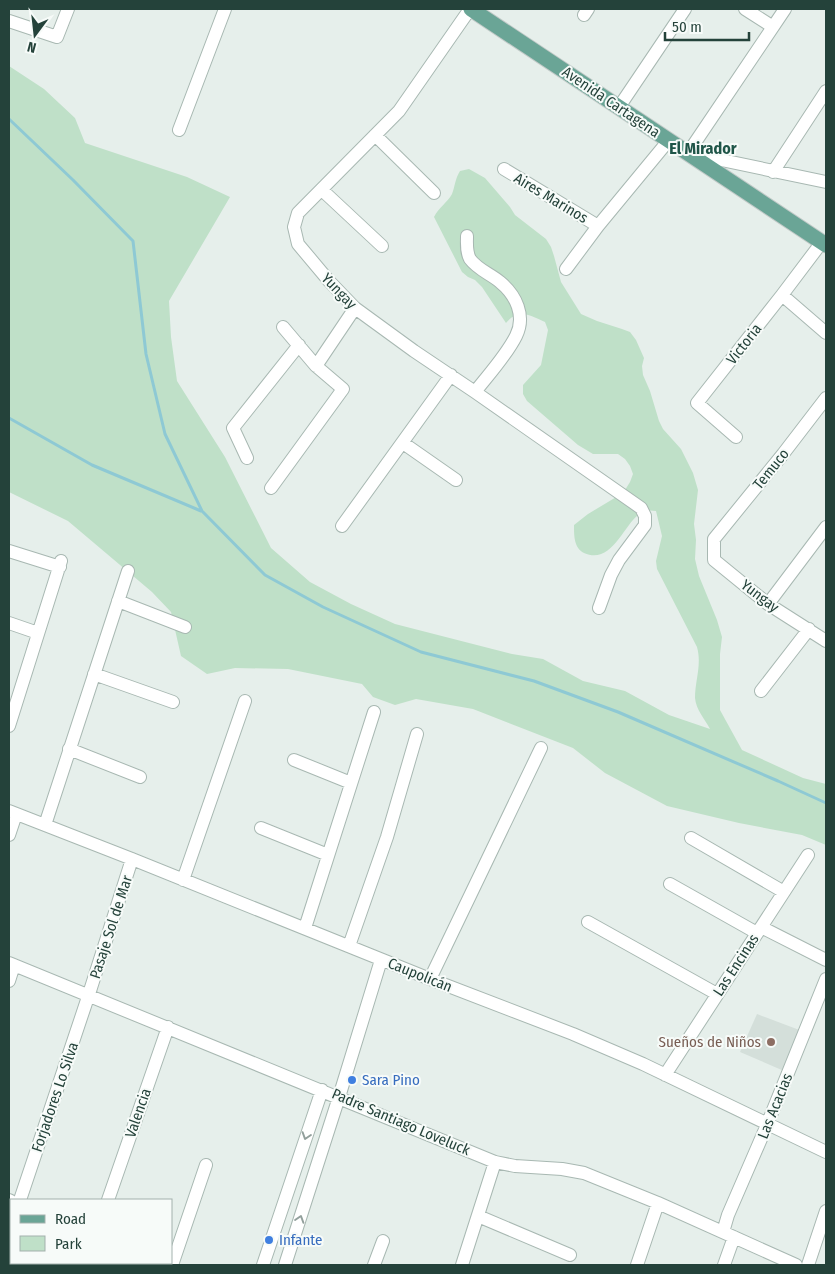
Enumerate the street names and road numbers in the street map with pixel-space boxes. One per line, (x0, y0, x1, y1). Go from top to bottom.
street label: Avenida Cartagena (559, 63, 663, 141)
street label: Aires Marinos (511, 169, 591, 227)
street label: Yungay (318, 269, 361, 313)
street label: Victoria (723, 320, 765, 368)
street label: Temuco (749, 445, 793, 493)
street label: Yungay (737, 576, 783, 616)
street label: Pasaje Sol de Mar (86, 872, 136, 981)
street label: Las Encinas (709, 931, 763, 999)
street label: Caupolicán (385, 954, 455, 996)
street label: Forjadores Lo Silva (28, 1040, 82, 1154)
street label: Las Acacias (754, 1071, 796, 1141)
street label: Padre Santiago Loveluck (329, 1085, 473, 1159)
street label: Valencia (121, 1086, 155, 1140)

